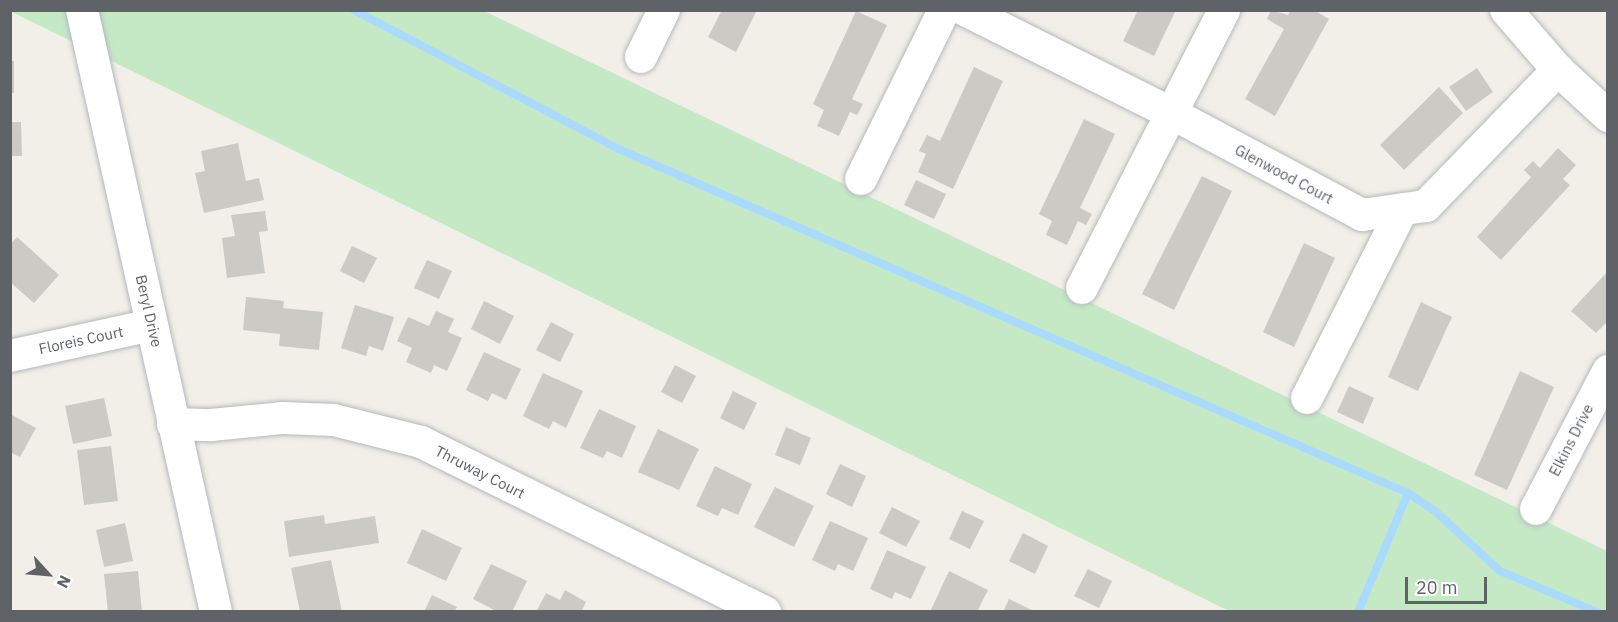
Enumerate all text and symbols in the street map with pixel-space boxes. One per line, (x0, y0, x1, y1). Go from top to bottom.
street label: Glenwood Court (1232, 141, 1336, 207)
street label: Beryl Drive (132, 273, 166, 349)
street label: Floreis Court (37, 322, 125, 358)
street label: Elkins Drive (1545, 401, 1597, 479)
street label: Thruway Court (432, 442, 528, 502)
north arrow (18, 544, 78, 604)
scale bar (1408, 565, 1490, 603)
text: N (53, 572, 76, 591)
text: 20 m (1416, 576, 1458, 599)

